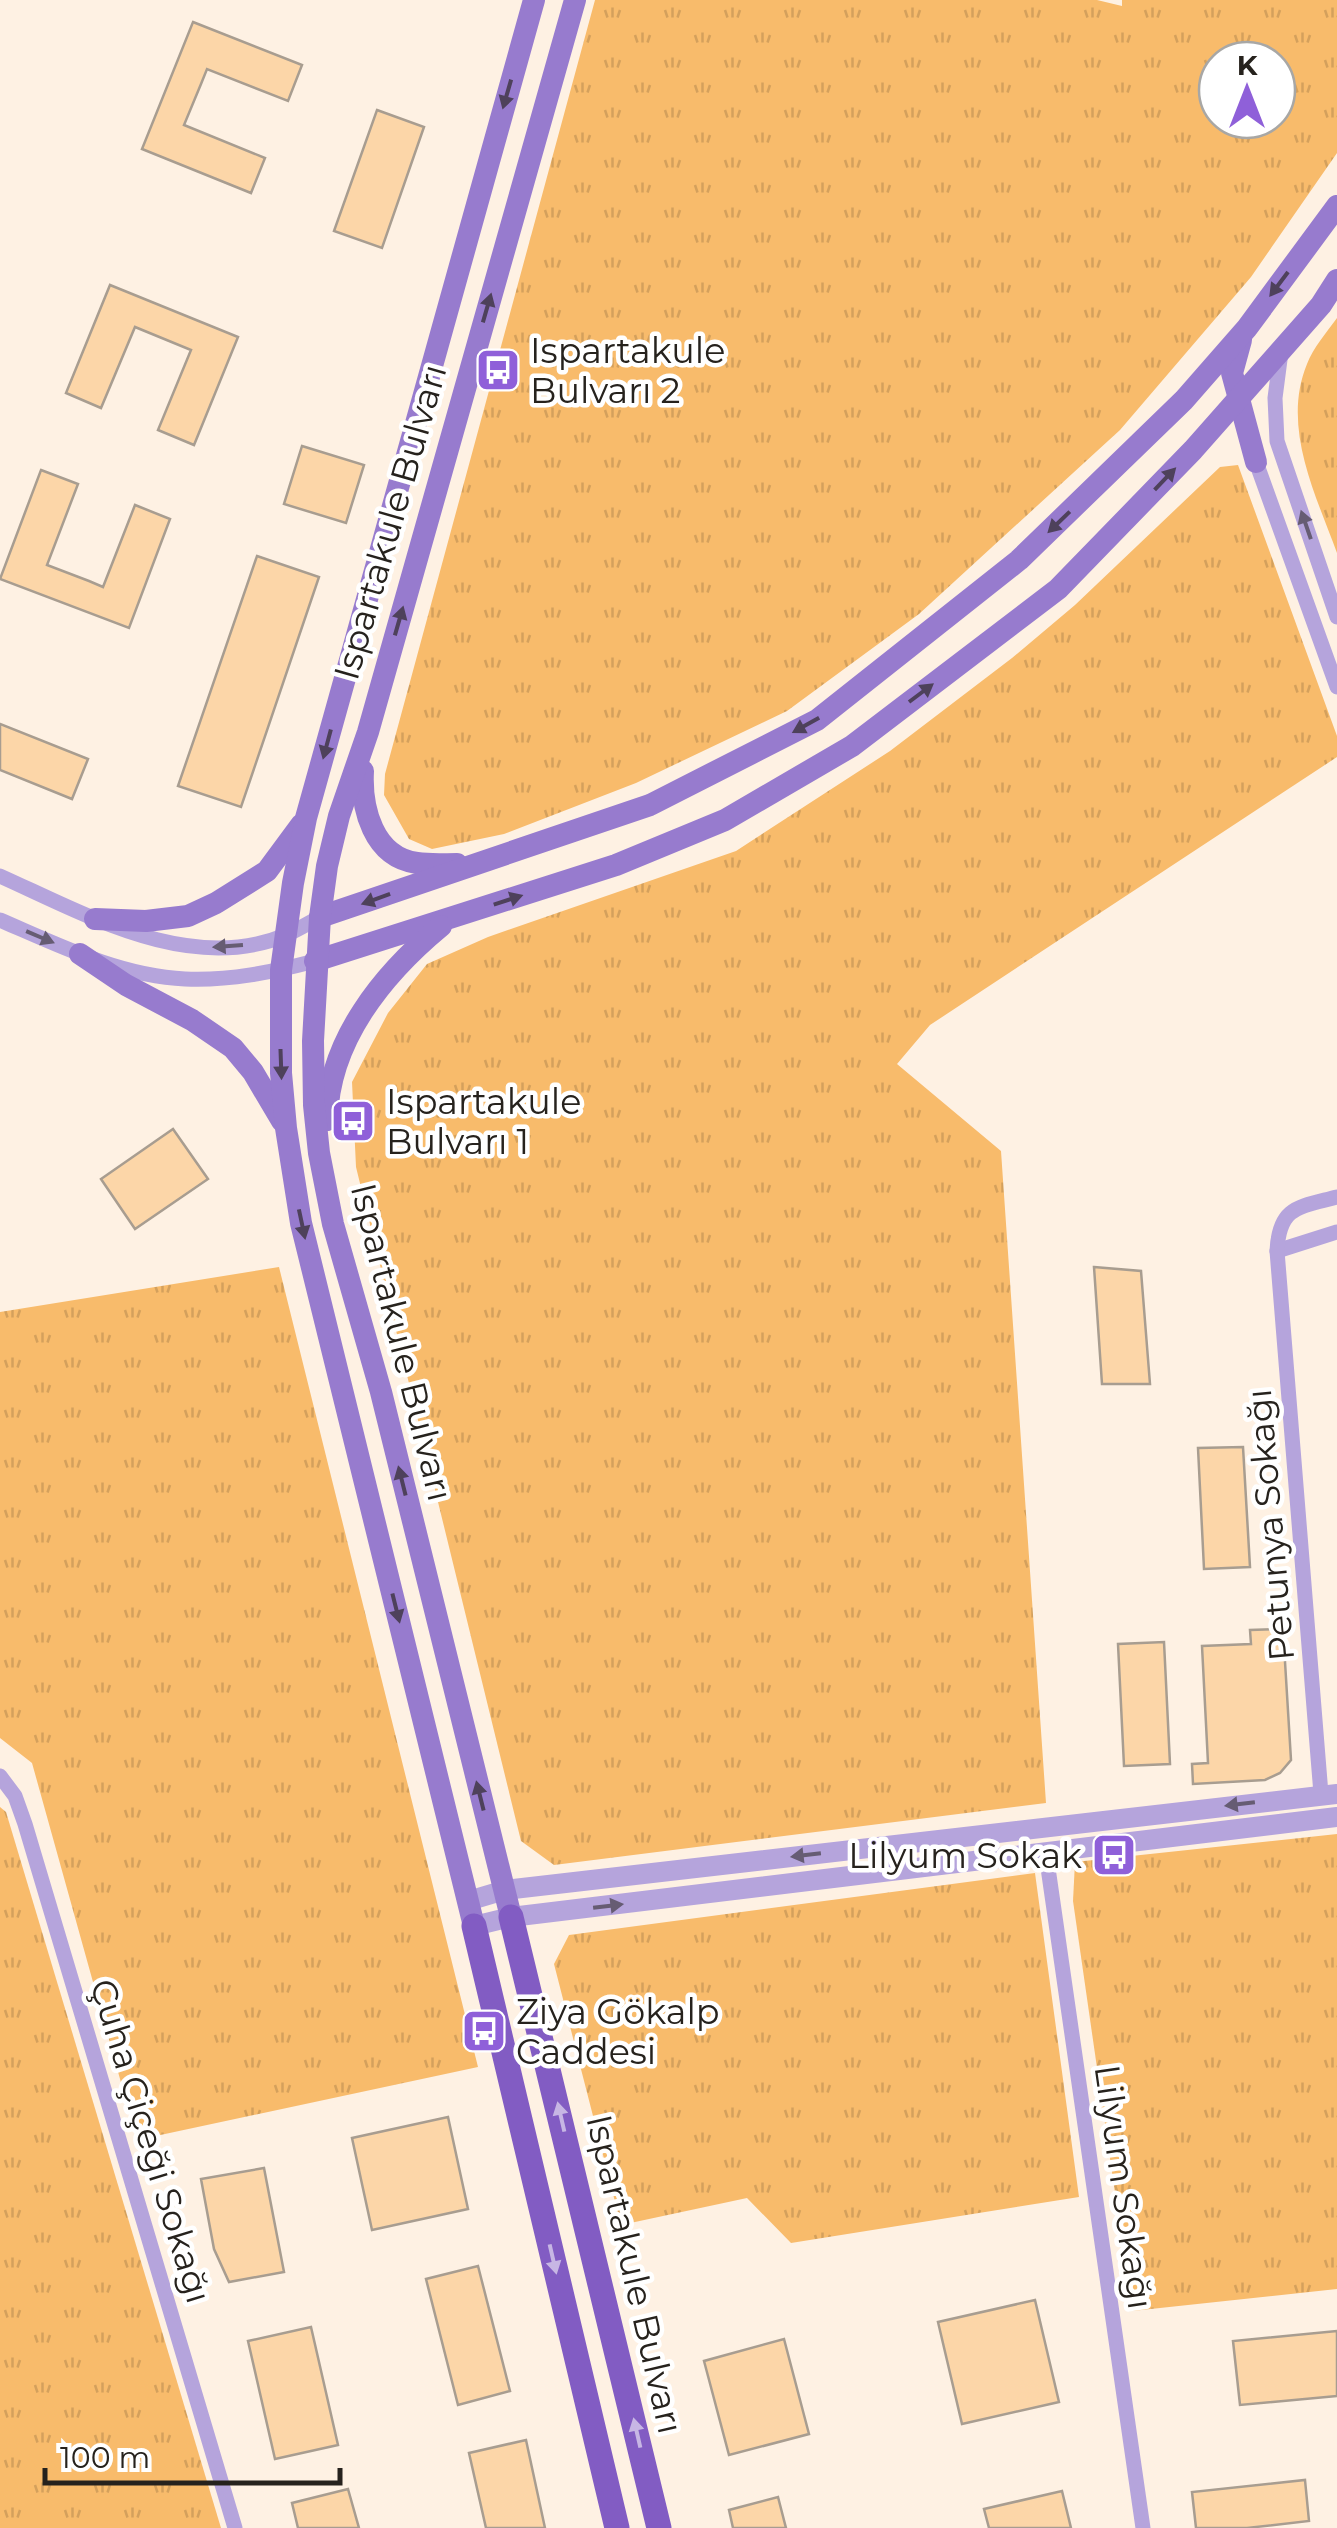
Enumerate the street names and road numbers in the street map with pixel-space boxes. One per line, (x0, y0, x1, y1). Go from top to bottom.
street label: Ispartakule Bulvarı (324, 359, 456, 685)
street label: Ispartakule Bulvarı (342, 1179, 462, 1505)
street label: Petunya Sokağı (1237, 1387, 1303, 1663)
street label: Çuha Çiçeği Sokağı (81, 1974, 221, 2308)
street label: Lilyum Sokağı (1086, 2062, 1162, 2312)
street label: Ispartakule Bulvarı (577, 2110, 693, 2438)

